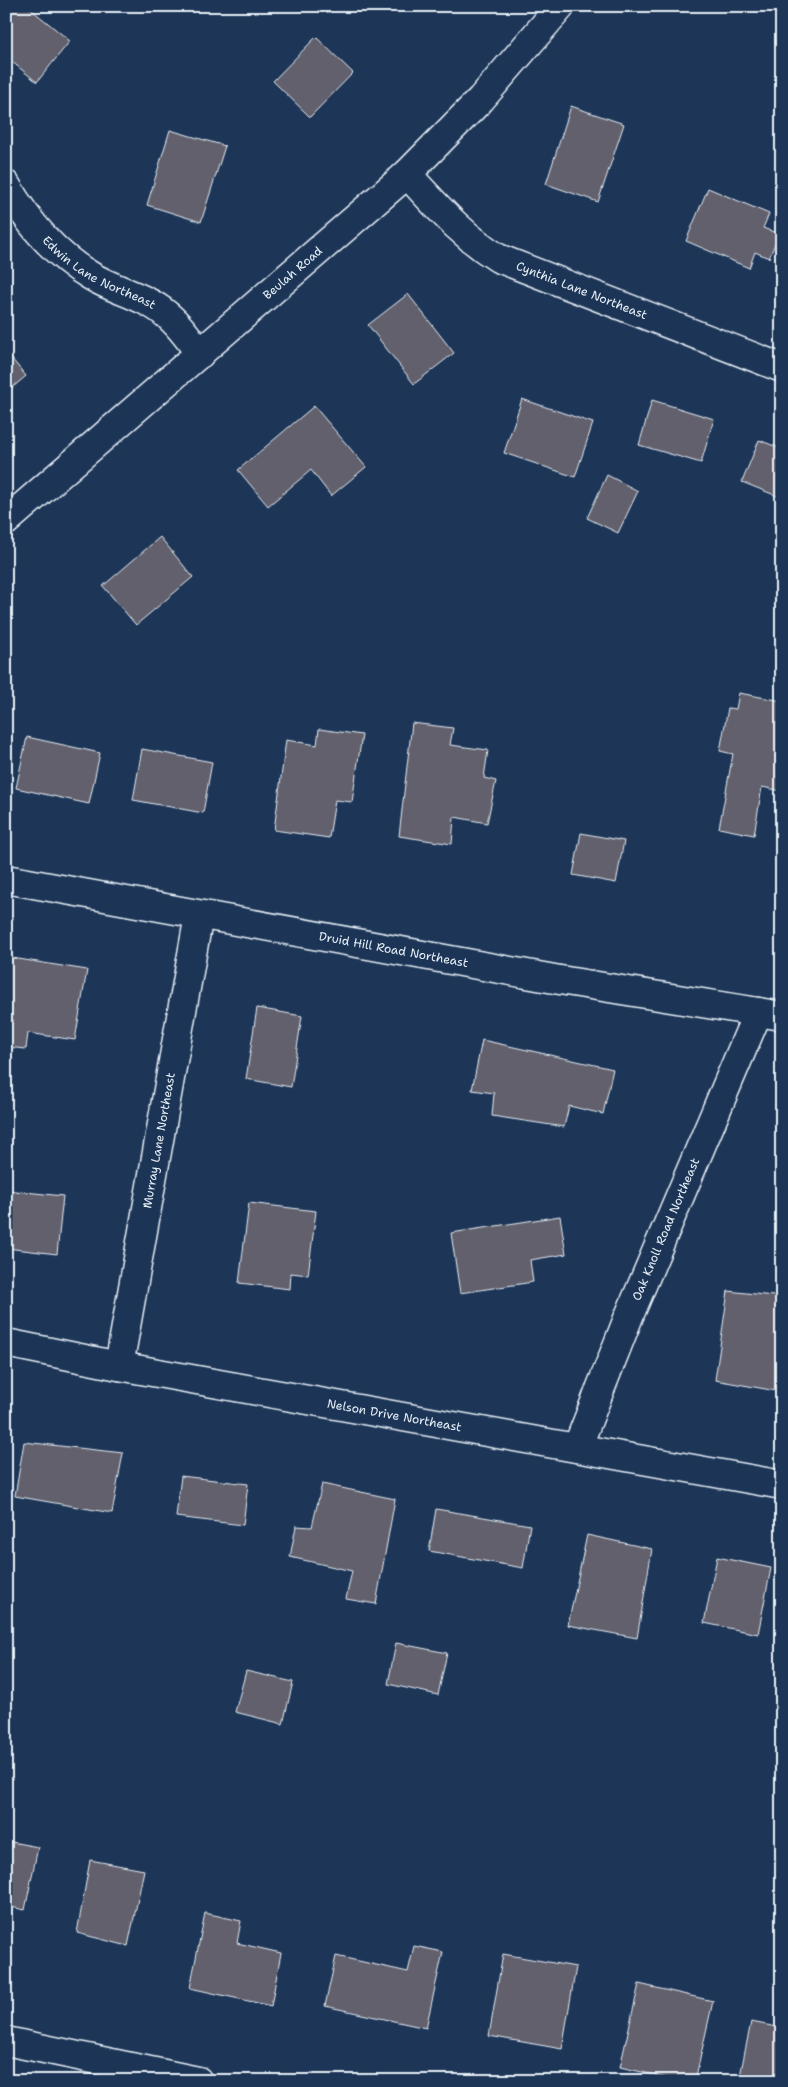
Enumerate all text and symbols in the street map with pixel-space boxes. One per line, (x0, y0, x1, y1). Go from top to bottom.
street label: Edwin Lane Northeast (39, 232, 159, 313)
street label: Beulah Road (260, 243, 326, 303)
street label: Cynthia Lane Northeast (514, 258, 650, 323)
street label: Druid Hill Road Northeast (318, 928, 470, 971)
street label: Murray Lane Northeast (139, 1071, 179, 1210)
street label: Oak Knoll Road Northeast (628, 1156, 703, 1303)
street label: Nelson Drive Northeast (326, 1395, 463, 1435)

